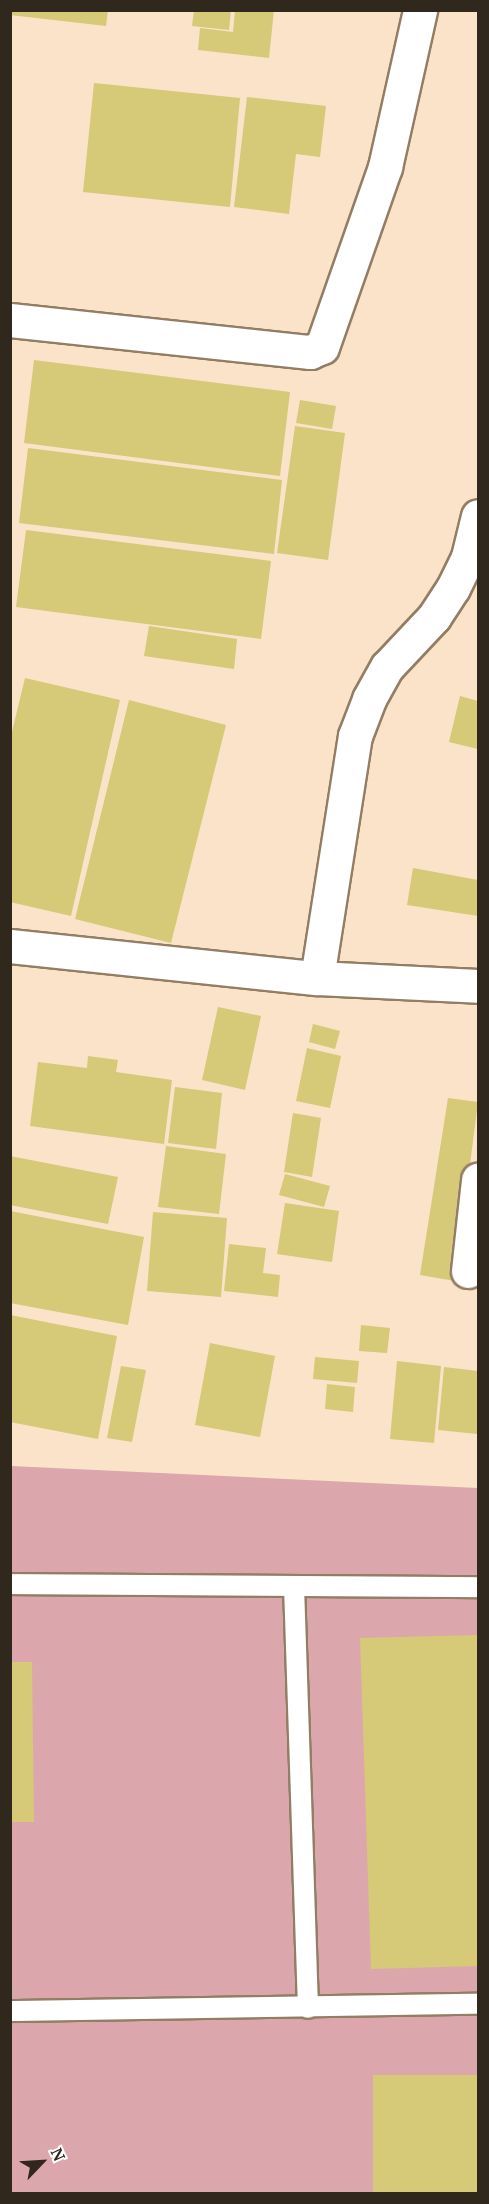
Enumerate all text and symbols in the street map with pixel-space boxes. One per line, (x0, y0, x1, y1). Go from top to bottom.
north arrow (12, 2132, 72, 2192)
text: N (46, 2144, 71, 2165)

